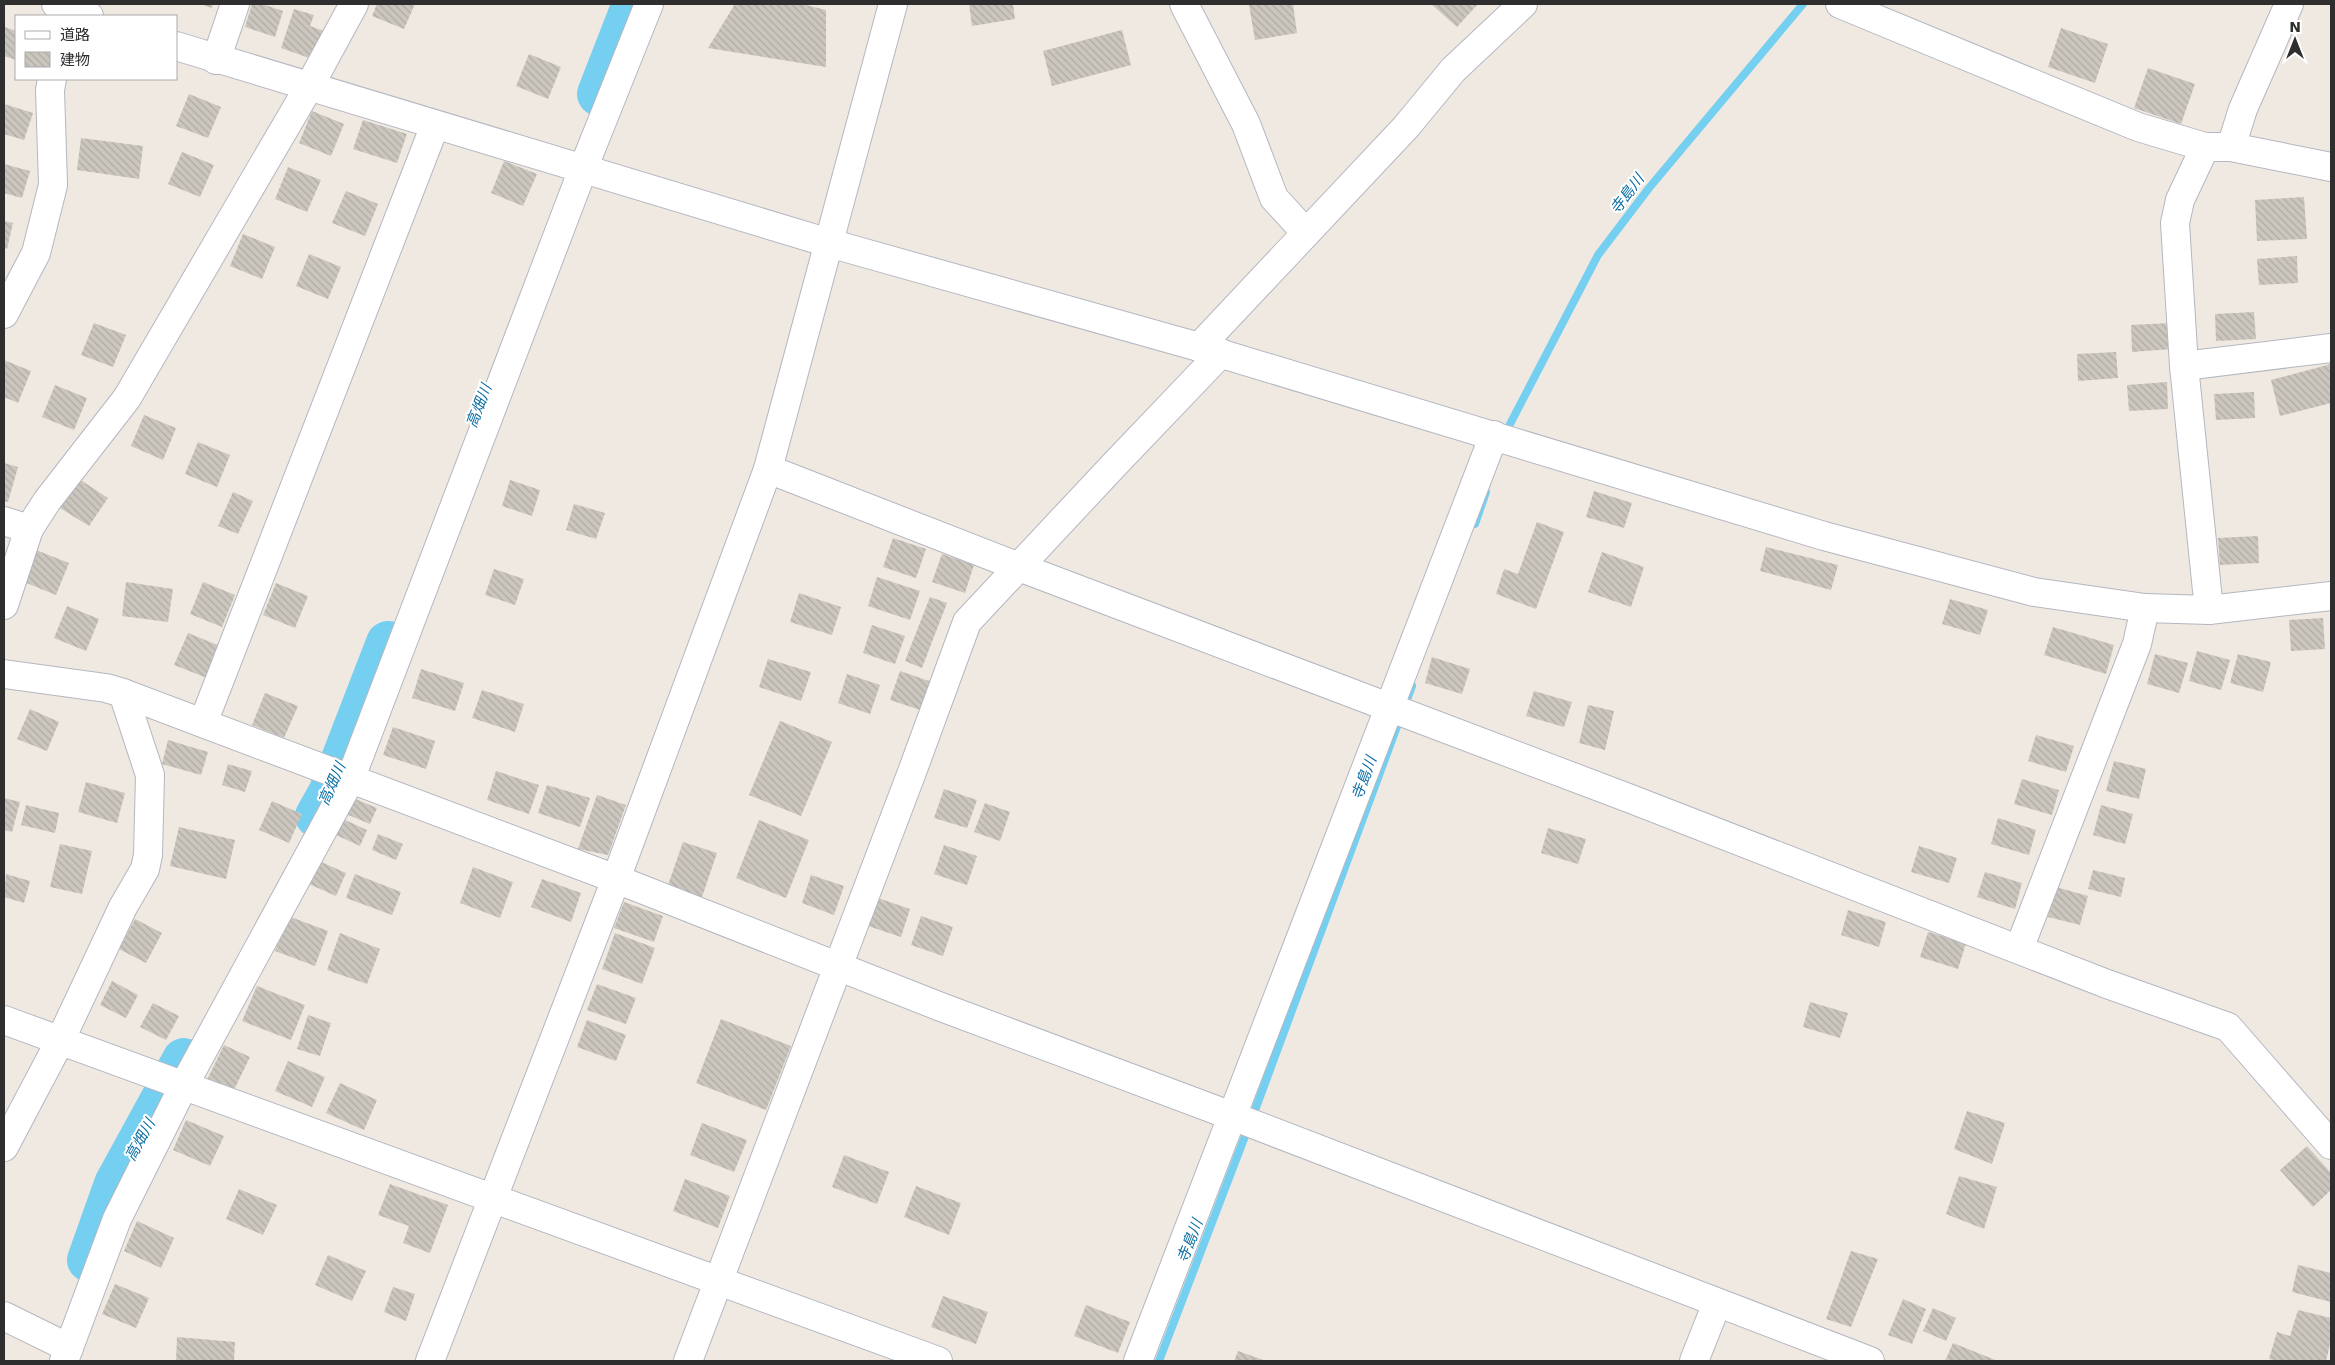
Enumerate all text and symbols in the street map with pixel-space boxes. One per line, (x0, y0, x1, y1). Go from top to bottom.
legend (15, 15, 178, 80)
north arrow (2270, 15, 2320, 65)
text: N (2289, 19, 2301, 35)
text: 道路 (60, 26, 90, 44)
text: 建物 (60, 51, 90, 69)
water label: 寺島川 (1606, 169, 1649, 217)
water label: 高畑川 (463, 380, 496, 430)
water label: 寺島川 (1348, 752, 1381, 802)
water label: 高畑川 (315, 758, 350, 808)
water label: 高畑川 (121, 1114, 160, 1164)
water label: 寺島川 (1174, 1215, 1207, 1265)

